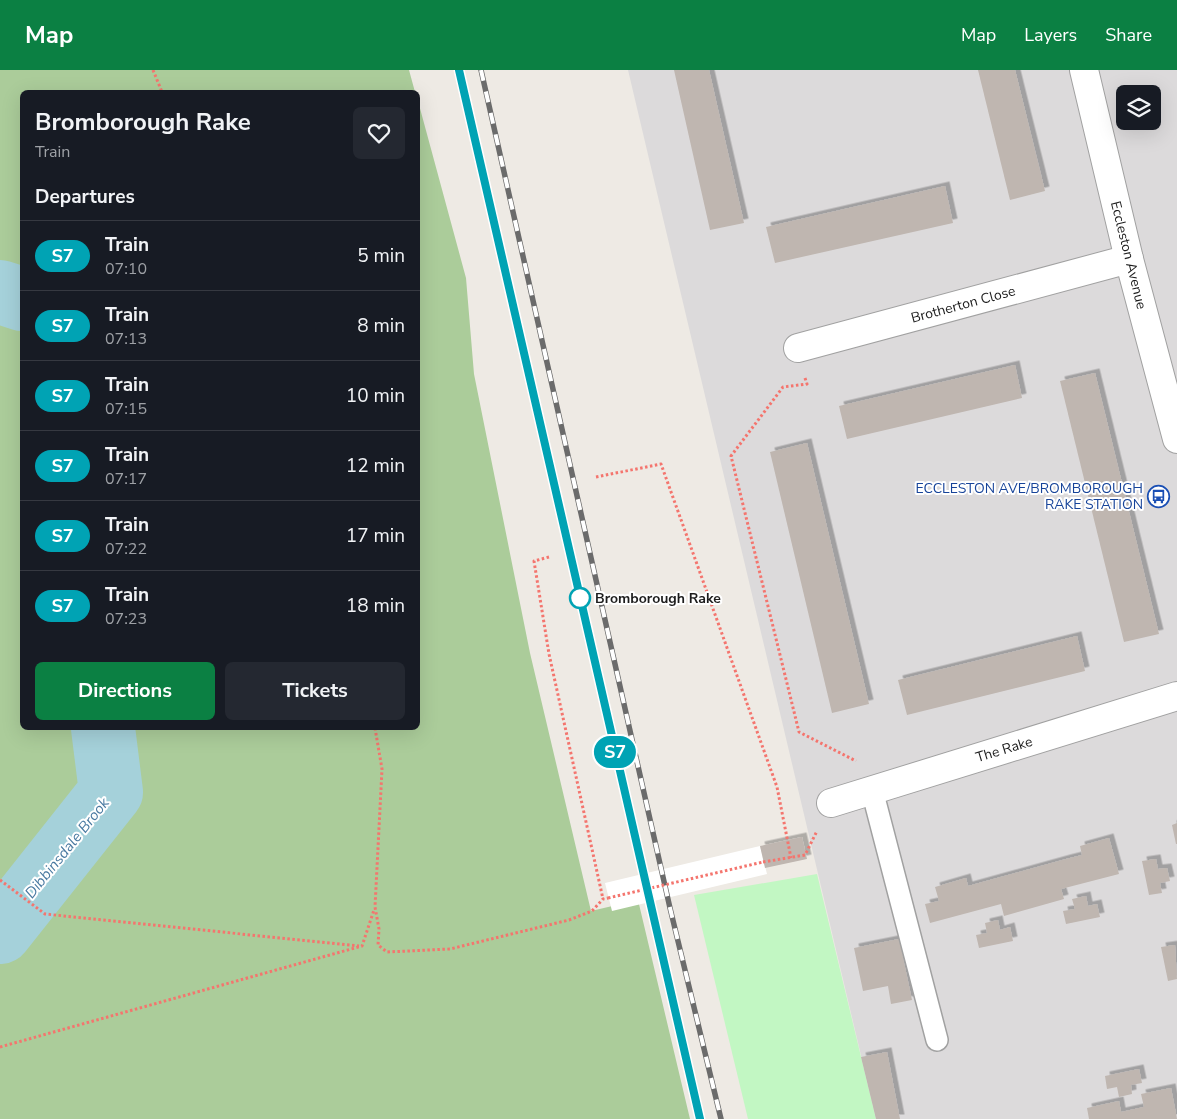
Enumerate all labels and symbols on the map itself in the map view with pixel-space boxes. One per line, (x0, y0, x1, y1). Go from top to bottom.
street label: Eccleston Avenue (1106, 199, 1151, 311)
street label: Brotherton Close (909, 281, 1017, 328)
place label: ECCLESTON AVE/BROMBOROUGH RAKE STATION (915, 479, 1143, 514)
bus stop icon: ECCLESTON AVE/BROMBOROUGH RAKE STATION (1147, 484, 1171, 508)
marker: Bromborough Rake (569, 587, 591, 609)
place label: Bromborough Rake (595, 589, 721, 608)
street label: The Rake (973, 732, 1035, 767)
line badge: S7 (592, 736, 638, 768)
water label: Dibbinsdale Brook (20, 793, 114, 902)

